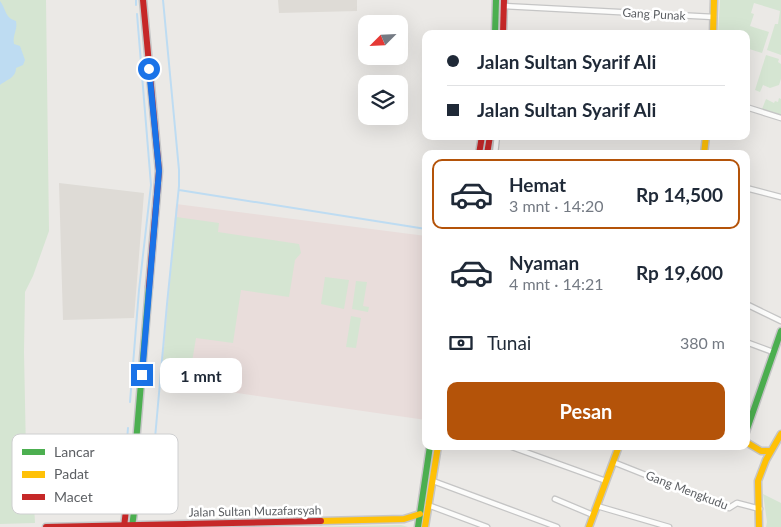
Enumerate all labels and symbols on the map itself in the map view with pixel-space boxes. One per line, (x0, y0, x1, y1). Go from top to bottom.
street label: Gang Punak (622, 5, 687, 23)
north arrow (358, 15, 408, 65)
route start (138, 58, 160, 80)
callout: 1 mnt (160, 358, 242, 392)
route end (131, 364, 153, 386)
legend (12, 434, 178, 514)
text: Lancar (54, 443, 95, 460)
text: Padat (54, 465, 89, 482)
street label: Gang Mengkudu (644, 467, 730, 513)
text: Macet (54, 488, 93, 505)
street label: Jalan Sultan Muzafarsyah (189, 502, 321, 520)

